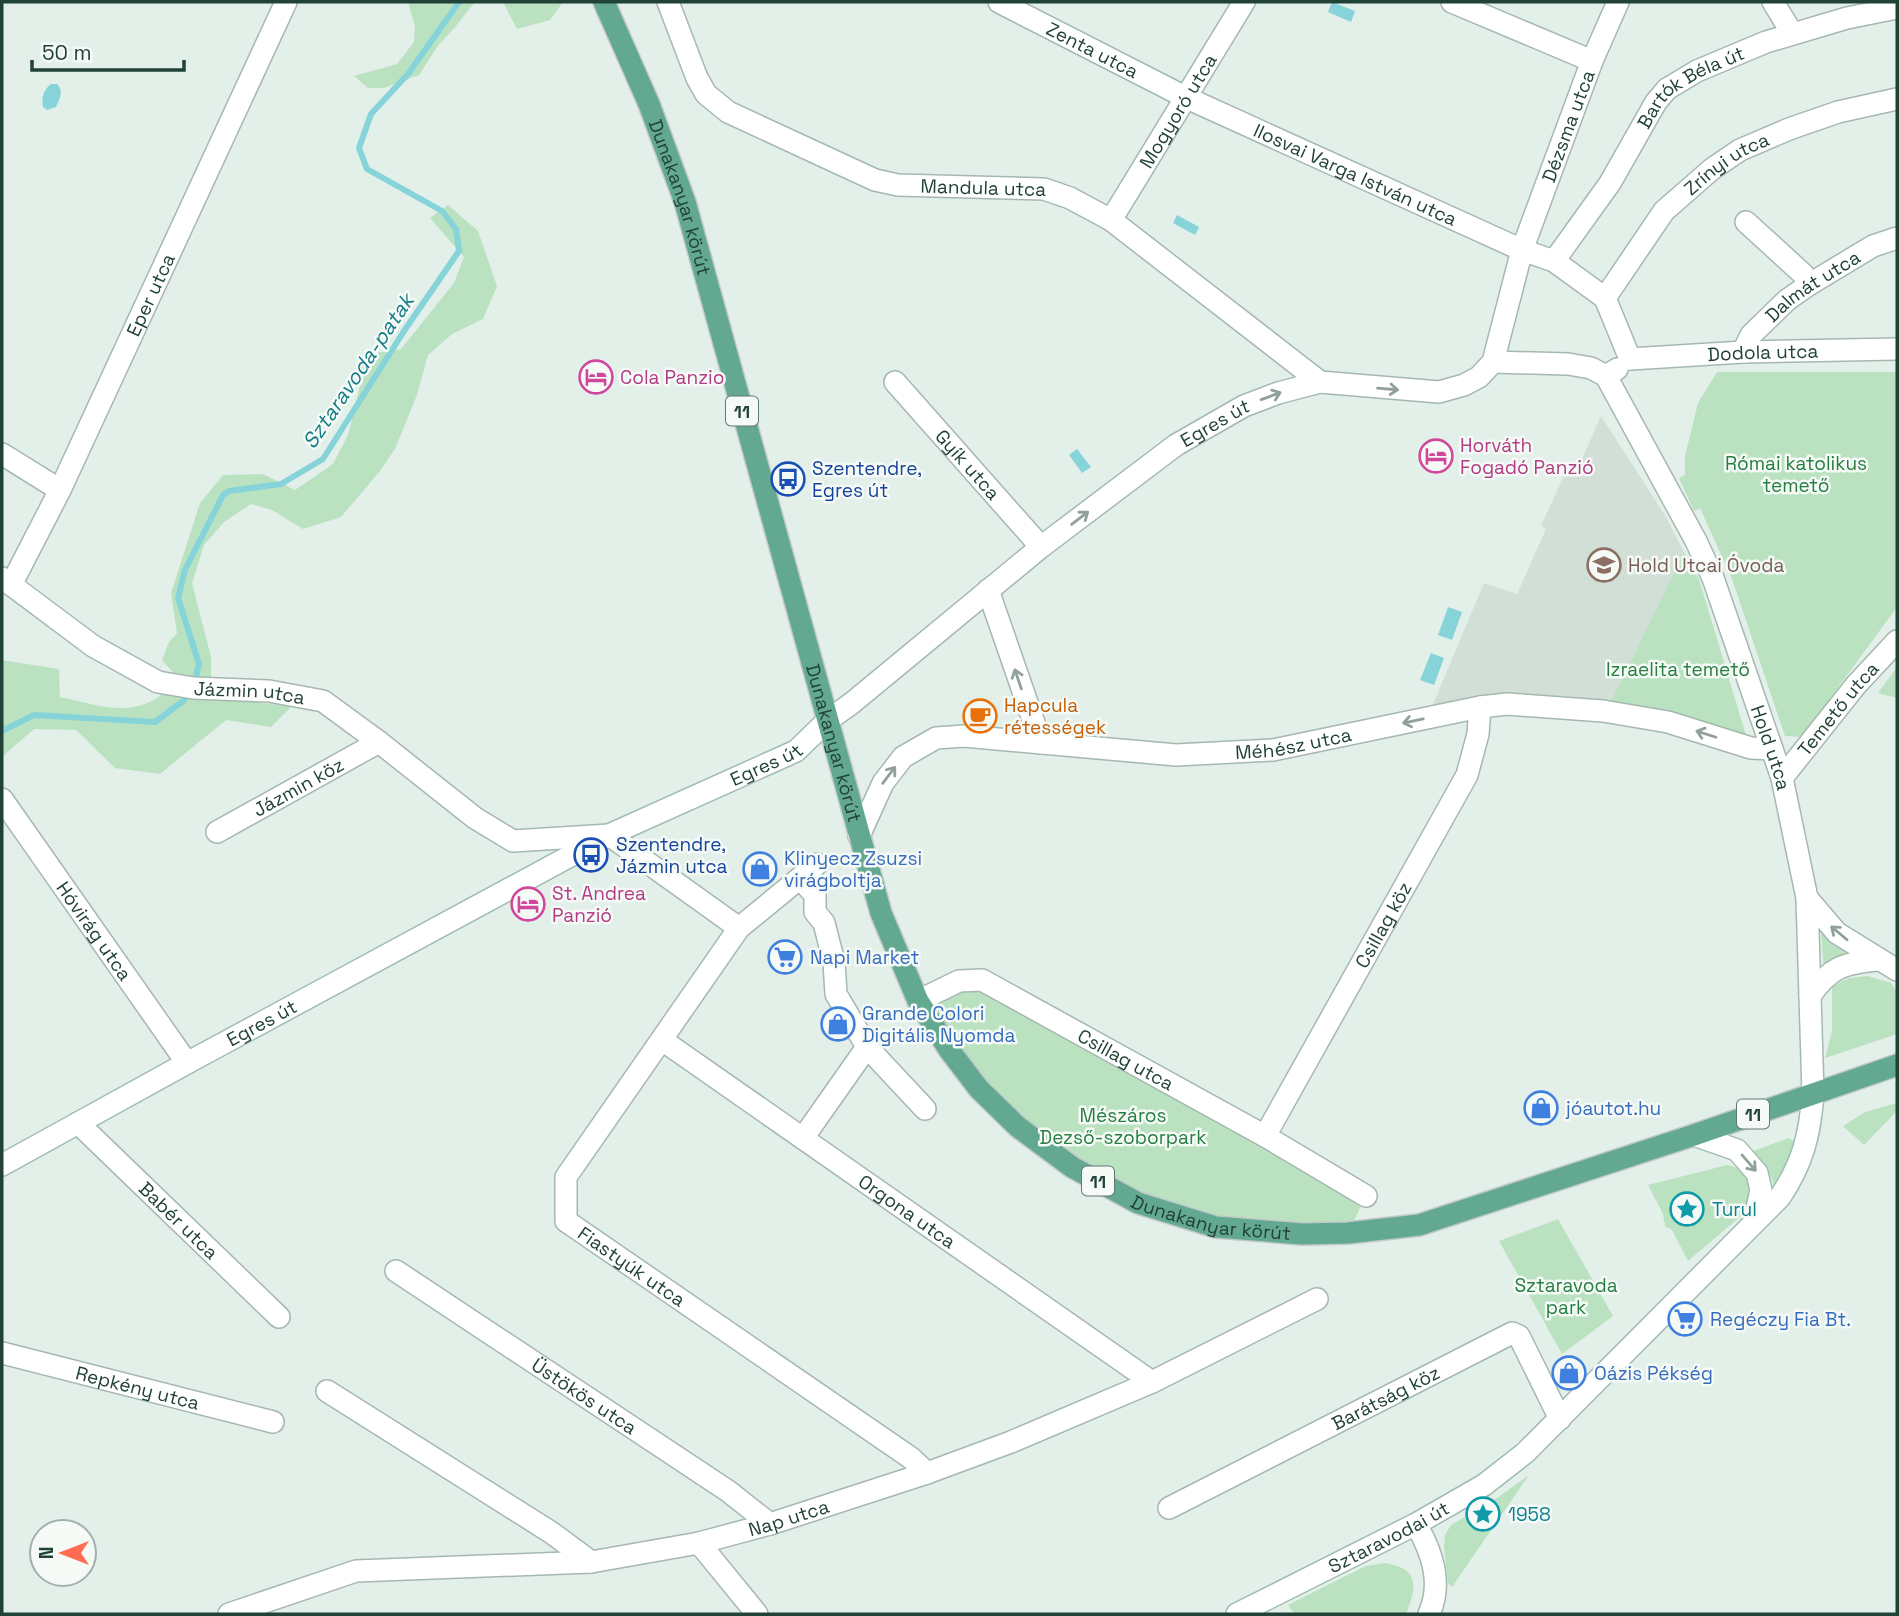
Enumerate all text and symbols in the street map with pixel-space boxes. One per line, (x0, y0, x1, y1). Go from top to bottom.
street label: Zenta utca (1042, 16, 1143, 84)
scale bar (32, 28, 184, 72)
text: 50 m (42, 39, 92, 66)
street label: Bartók Béla út (1631, 40, 1748, 133)
street label: Mogyoró utca (1133, 49, 1222, 173)
street label: Dézsma utca (1536, 66, 1600, 186)
street label: Dunakanyar körút (643, 116, 717, 278)
street label: Ilosvai Varga István utca (1250, 117, 1461, 231)
street label: Zrínyi utca (1678, 127, 1773, 201)
street label: Mandula utca (920, 173, 1047, 202)
street label: Dalmát utca (1759, 244, 1865, 327)
street label: Eper utca (120, 249, 180, 340)
water label: Sztaravoda-patak (296, 286, 421, 454)
street label: Dodola utca (1706, 338, 1819, 367)
hotel icon: Cola Panzio (577, 358, 615, 396)
place label: Cola Panzio (620, 365, 724, 390)
one-way arrow (1376, 382, 1399, 395)
one-way arrow (1259, 389, 1281, 401)
street label: Egres út (1176, 393, 1253, 452)
road number: 11 (726, 396, 758, 426)
street label: Gyík utca (930, 424, 1006, 505)
place label: Horváth Fogadó Panzió (1460, 433, 1594, 480)
hotel icon: Horváth Fogadó Panzió (1417, 437, 1455, 475)
park label: Római katolikus temető (1725, 451, 1867, 498)
place label: Szentendre, Egres út (812, 456, 922, 503)
bus stop icon: Szentendre, Egres út (769, 460, 807, 498)
one-way arrow (1070, 510, 1089, 525)
school or university icon: Hold Utcai Óvoda (1585, 546, 1623, 584)
place label: Hold Utcai Óvoda (1628, 553, 1784, 578)
street label: Temető utca (1792, 656, 1884, 761)
park label: Izraelita temető (1606, 657, 1750, 682)
street label: Dunakanyar körút (800, 661, 868, 825)
one-way arrow (1011, 668, 1023, 690)
street label: Jázmin utca (193, 676, 307, 710)
place label: Hapcula rétességek (1004, 693, 1106, 740)
cafe icon: Hapcula rétességek (961, 697, 999, 735)
street label: Hold utca (1745, 702, 1797, 792)
one-way arrow (1402, 714, 1425, 728)
street label: Méhész utca (1234, 722, 1354, 764)
one-way arrow (1695, 726, 1717, 739)
street label: Egres út (726, 738, 808, 792)
street label: Jázmin köz (248, 752, 348, 822)
one-way arrow (882, 766, 897, 785)
place label: Szentendre, Jázmin utca (616, 832, 728, 879)
bus stop icon: Szentendre, Jázmin utca (572, 836, 610, 874)
place label: Klinyecz Zsuzsi virágboltja (784, 846, 922, 893)
shop icon: Klinyecz Zsuzsi virágboltja (741, 850, 779, 888)
street label: Hóvirág utca (51, 876, 138, 985)
street label: Csillag köz (1349, 877, 1417, 972)
place label: St. Andrea Panzió (552, 881, 646, 928)
hotel icon: St. Andrea Panzió (509, 885, 547, 923)
one-way arrow (1831, 925, 1849, 941)
supermarket icon: Napi Market (766, 938, 804, 976)
place label: Napi Market (810, 945, 919, 970)
street label: Egres út (222, 994, 301, 1052)
place label: Grande Colori Digitális Nyomda (862, 1001, 1015, 1048)
shop icon: Grande Colori Digitális Nyomda (819, 1005, 857, 1043)
street label: Csillag utca (1073, 1023, 1179, 1096)
shop icon: jóautot.hu (1522, 1089, 1560, 1127)
place label: jóautot.hu (1565, 1096, 1661, 1121)
road number: 11 (1737, 1100, 1769, 1128)
park label: Mészáros Dezső-szoborpark (1040, 1103, 1206, 1150)
one-way arrow (1741, 1154, 1757, 1172)
road number: 11 (1082, 1166, 1114, 1196)
street label: Orgona utca (854, 1168, 961, 1254)
street label: Babér utca (134, 1176, 224, 1264)
street label: Dunakanyar körút (1126, 1189, 1292, 1246)
place icon: Turul (1668, 1190, 1706, 1228)
place label: Turul (1712, 1197, 1757, 1222)
street label: Fiastyúk utca (573, 1221, 691, 1312)
park label: Sztaravoda park (1514, 1273, 1618, 1320)
supermarket icon: Regéczy Fia Bt. (1666, 1300, 1704, 1338)
place label: Regéczy Fia Bt. (1710, 1307, 1851, 1332)
street label: Üstökös utca (527, 1352, 642, 1440)
shop icon: Oázis Pékség (1550, 1354, 1588, 1392)
street label: Repkény utca (73, 1360, 202, 1415)
street label: Barátság köz (1327, 1360, 1444, 1436)
place label: Oázis Pékség (1594, 1361, 1713, 1386)
street label: Nap utca (746, 1493, 832, 1542)
street label: Sztaravodai út (1324, 1495, 1454, 1579)
place icon: 1958 (1464, 1495, 1502, 1533)
place label: 1958 (1508, 1502, 1551, 1527)
north arrow (28, 1518, 98, 1588)
text: N (34, 1547, 59, 1559)

